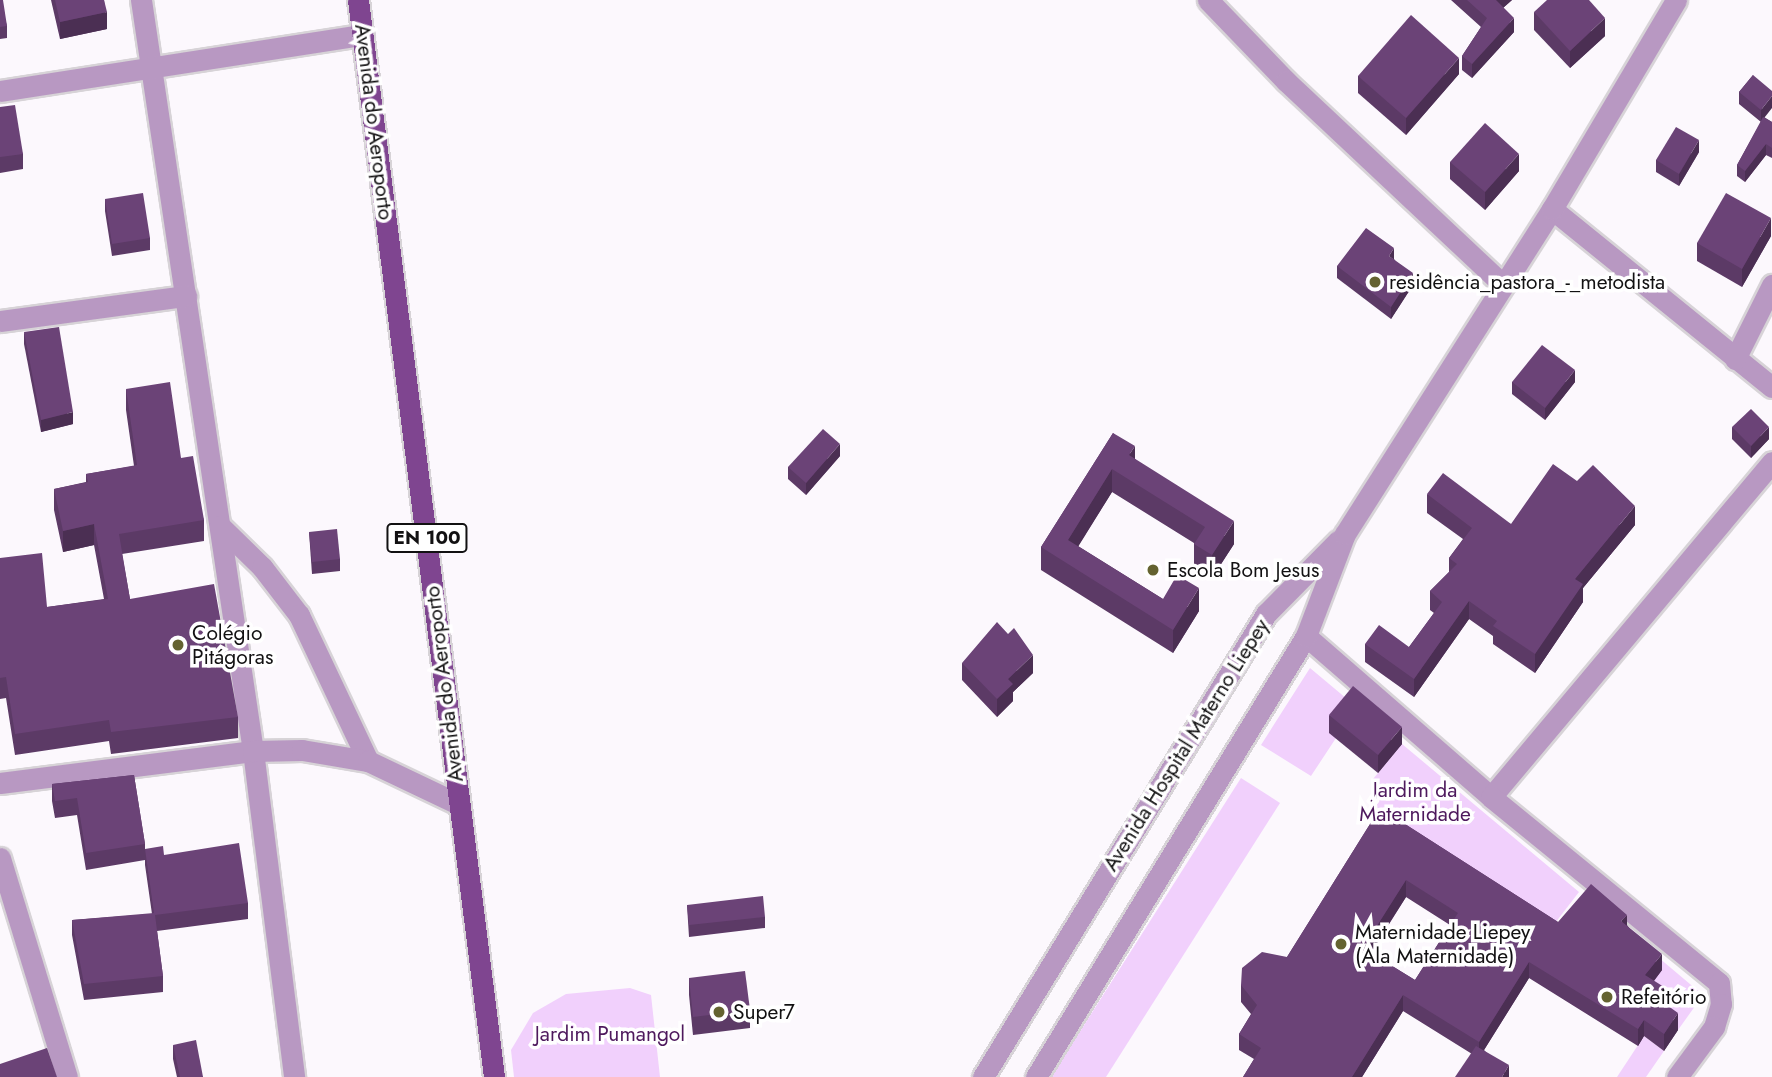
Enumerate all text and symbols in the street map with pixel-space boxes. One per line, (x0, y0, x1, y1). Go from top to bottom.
street label: Avenida do Aeroporto (349, 23, 399, 221)
place label: residência_pastora_-_metodista (1389, 269, 1665, 295)
marker: residência_pastora_-_metodista (1367, 274, 1383, 290)
road number: EN 100 (385, 523, 469, 554)
place label: Escola Bom Jesus (1167, 557, 1319, 583)
marker: Escola Bom Jesus (1145, 562, 1161, 578)
street label: Avenida do Aeroporto (419, 585, 469, 783)
street label: Avenida Hospital Materno Liepey (1098, 614, 1274, 876)
place label: Colégio Pitágoras (192, 620, 273, 670)
marker: Colégio Pitágoras (170, 637, 186, 653)
park label: Jardim da Maternidade (1359, 777, 1471, 827)
place label: Maternidade Liepey (Ala Maternidade) (1355, 919, 1530, 969)
marker: Maternidade Liepey (Ala Maternidade) (1333, 936, 1349, 952)
place label: Refeitório (1621, 984, 1706, 1010)
marker: Refeitório (1599, 989, 1615, 1005)
place label: Super7 (733, 999, 795, 1025)
marker: Super7 (711, 1004, 727, 1020)
park label: Jardim Pumangol (535, 1021, 685, 1047)

